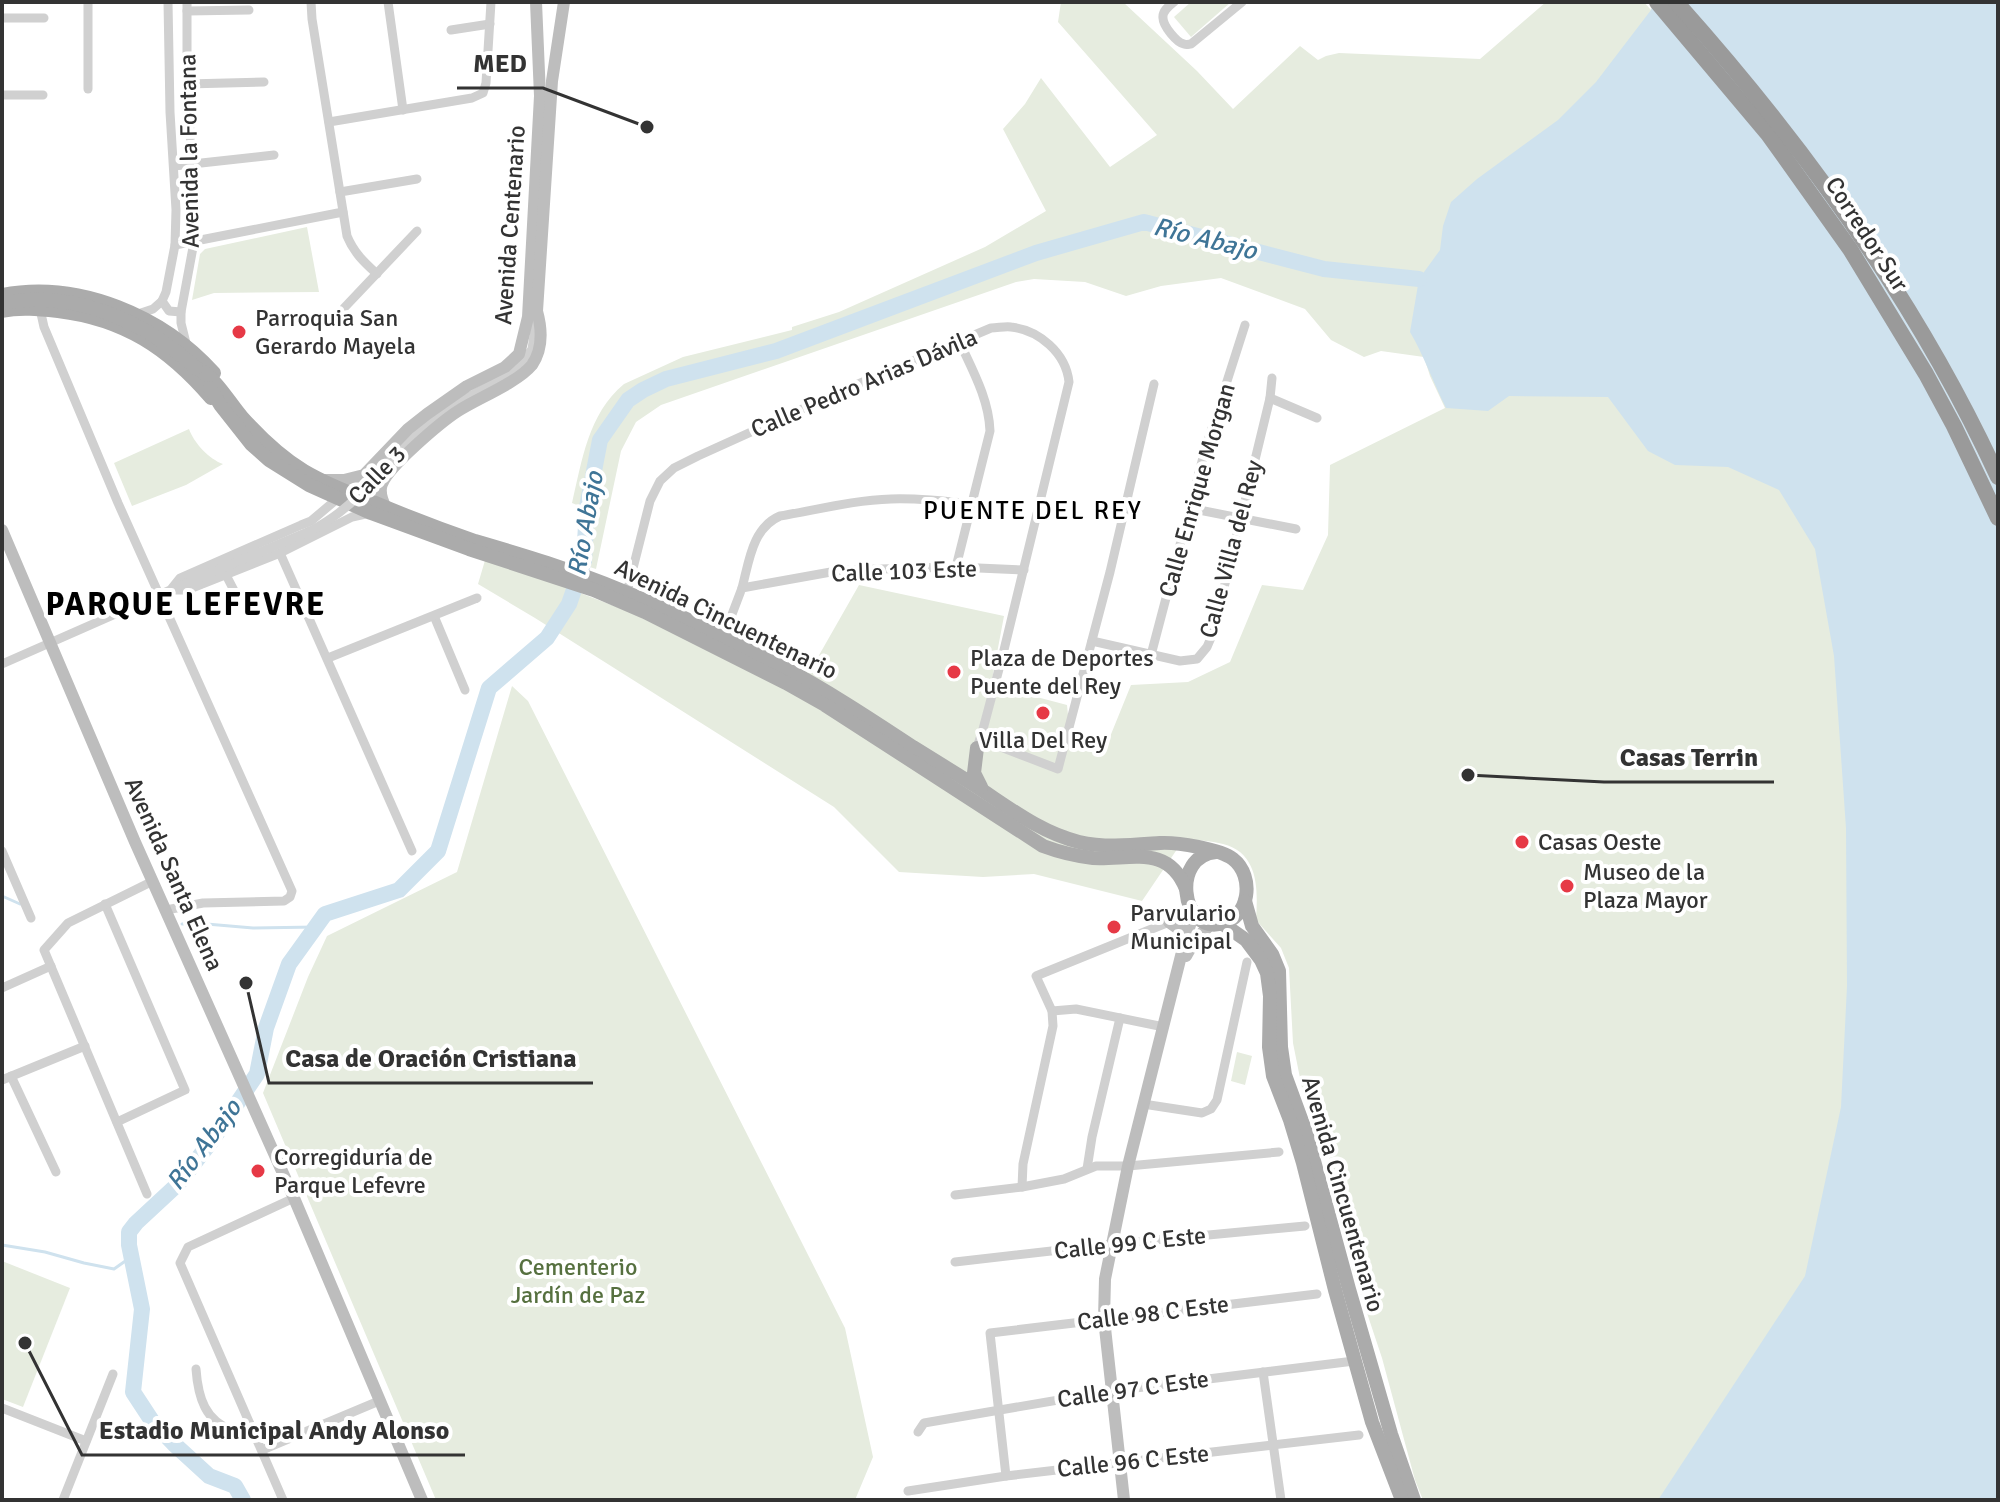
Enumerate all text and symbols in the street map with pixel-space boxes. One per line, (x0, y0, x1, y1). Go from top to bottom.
callout: MED (457, 38, 543, 88)
text: MED (473, 48, 527, 80)
street label: Avenida la Fontana (172, 54, 206, 248)
street label: Avenida Centenario (488, 124, 532, 326)
street label: Corredor Sur (1819, 171, 1915, 297)
water label: Río Abajo (1150, 211, 1261, 268)
place label: Parroquia San Gerardo Mayela (255, 303, 416, 361)
street label: Calle Pedro Arias Dávila (746, 322, 982, 444)
marker: Parroquia San Gerardo Mayela (230, 323, 248, 341)
street label: Calle Enrique Morgan (1152, 380, 1242, 600)
street label: Calle 3 (342, 439, 412, 511)
street label: Calle Villa del Rey (1193, 457, 1269, 641)
water label: Río Abajo (561, 468, 611, 579)
district label: PUENTE DEL REY (923, 495, 1143, 527)
street label: Avenida Cincuentenario (610, 552, 842, 686)
street label: Calle 103 Este (831, 553, 977, 589)
district label: PARQUE LEFEVRE (46, 585, 326, 624)
place label: Plaza de Deportes Puente del Rey (970, 643, 1154, 701)
marker: Plaza de Deportes Puente del Rey (945, 663, 963, 681)
marker: Villa Del Rey (1034, 704, 1052, 722)
place label: Villa Del Rey (979, 725, 1107, 755)
callout: Casas Terrin (1604, 732, 1774, 782)
text: Casas Terrin (1620, 742, 1758, 774)
street label: Avenida Santa Elena (118, 773, 230, 975)
place label: Casas Oeste (1538, 827, 1661, 857)
marker: Casas Oeste (1513, 833, 1531, 851)
place label: Museo de la Plaza Mayor (1583, 857, 1708, 915)
marker: Museo de la Plaza Mayor (1558, 877, 1576, 895)
place label: Parvulario Municipal (1130, 898, 1236, 956)
marker: Parvulario Municipal (1105, 918, 1123, 936)
callout: Casa de Oración Cristiana (269, 1033, 593, 1083)
text: Casa de Oración Cristiana (285, 1043, 577, 1075)
street label: Avenida Cincuentenario (1295, 1073, 1391, 1315)
water label: Río Abajo (159, 1092, 249, 1197)
place label: Corregiduría de Parque Lefevre (274, 1142, 433, 1200)
marker: Corregiduría de Parque Lefevre (249, 1162, 267, 1180)
street label: Calle 99 C Este (1053, 1220, 1207, 1266)
park label: Cementerio Jardín de Paz (511, 1252, 645, 1310)
street label: Calle 98 C Este (1075, 1289, 1231, 1337)
street label: Calle 97 C Este (1055, 1364, 1211, 1414)
callout: Estadio Municipal Andy Alonso (82, 1405, 465, 1455)
text: Estadio Municipal Andy Alonso (99, 1415, 449, 1447)
street label: Calle 96 C Este (1056, 1438, 1210, 1484)

